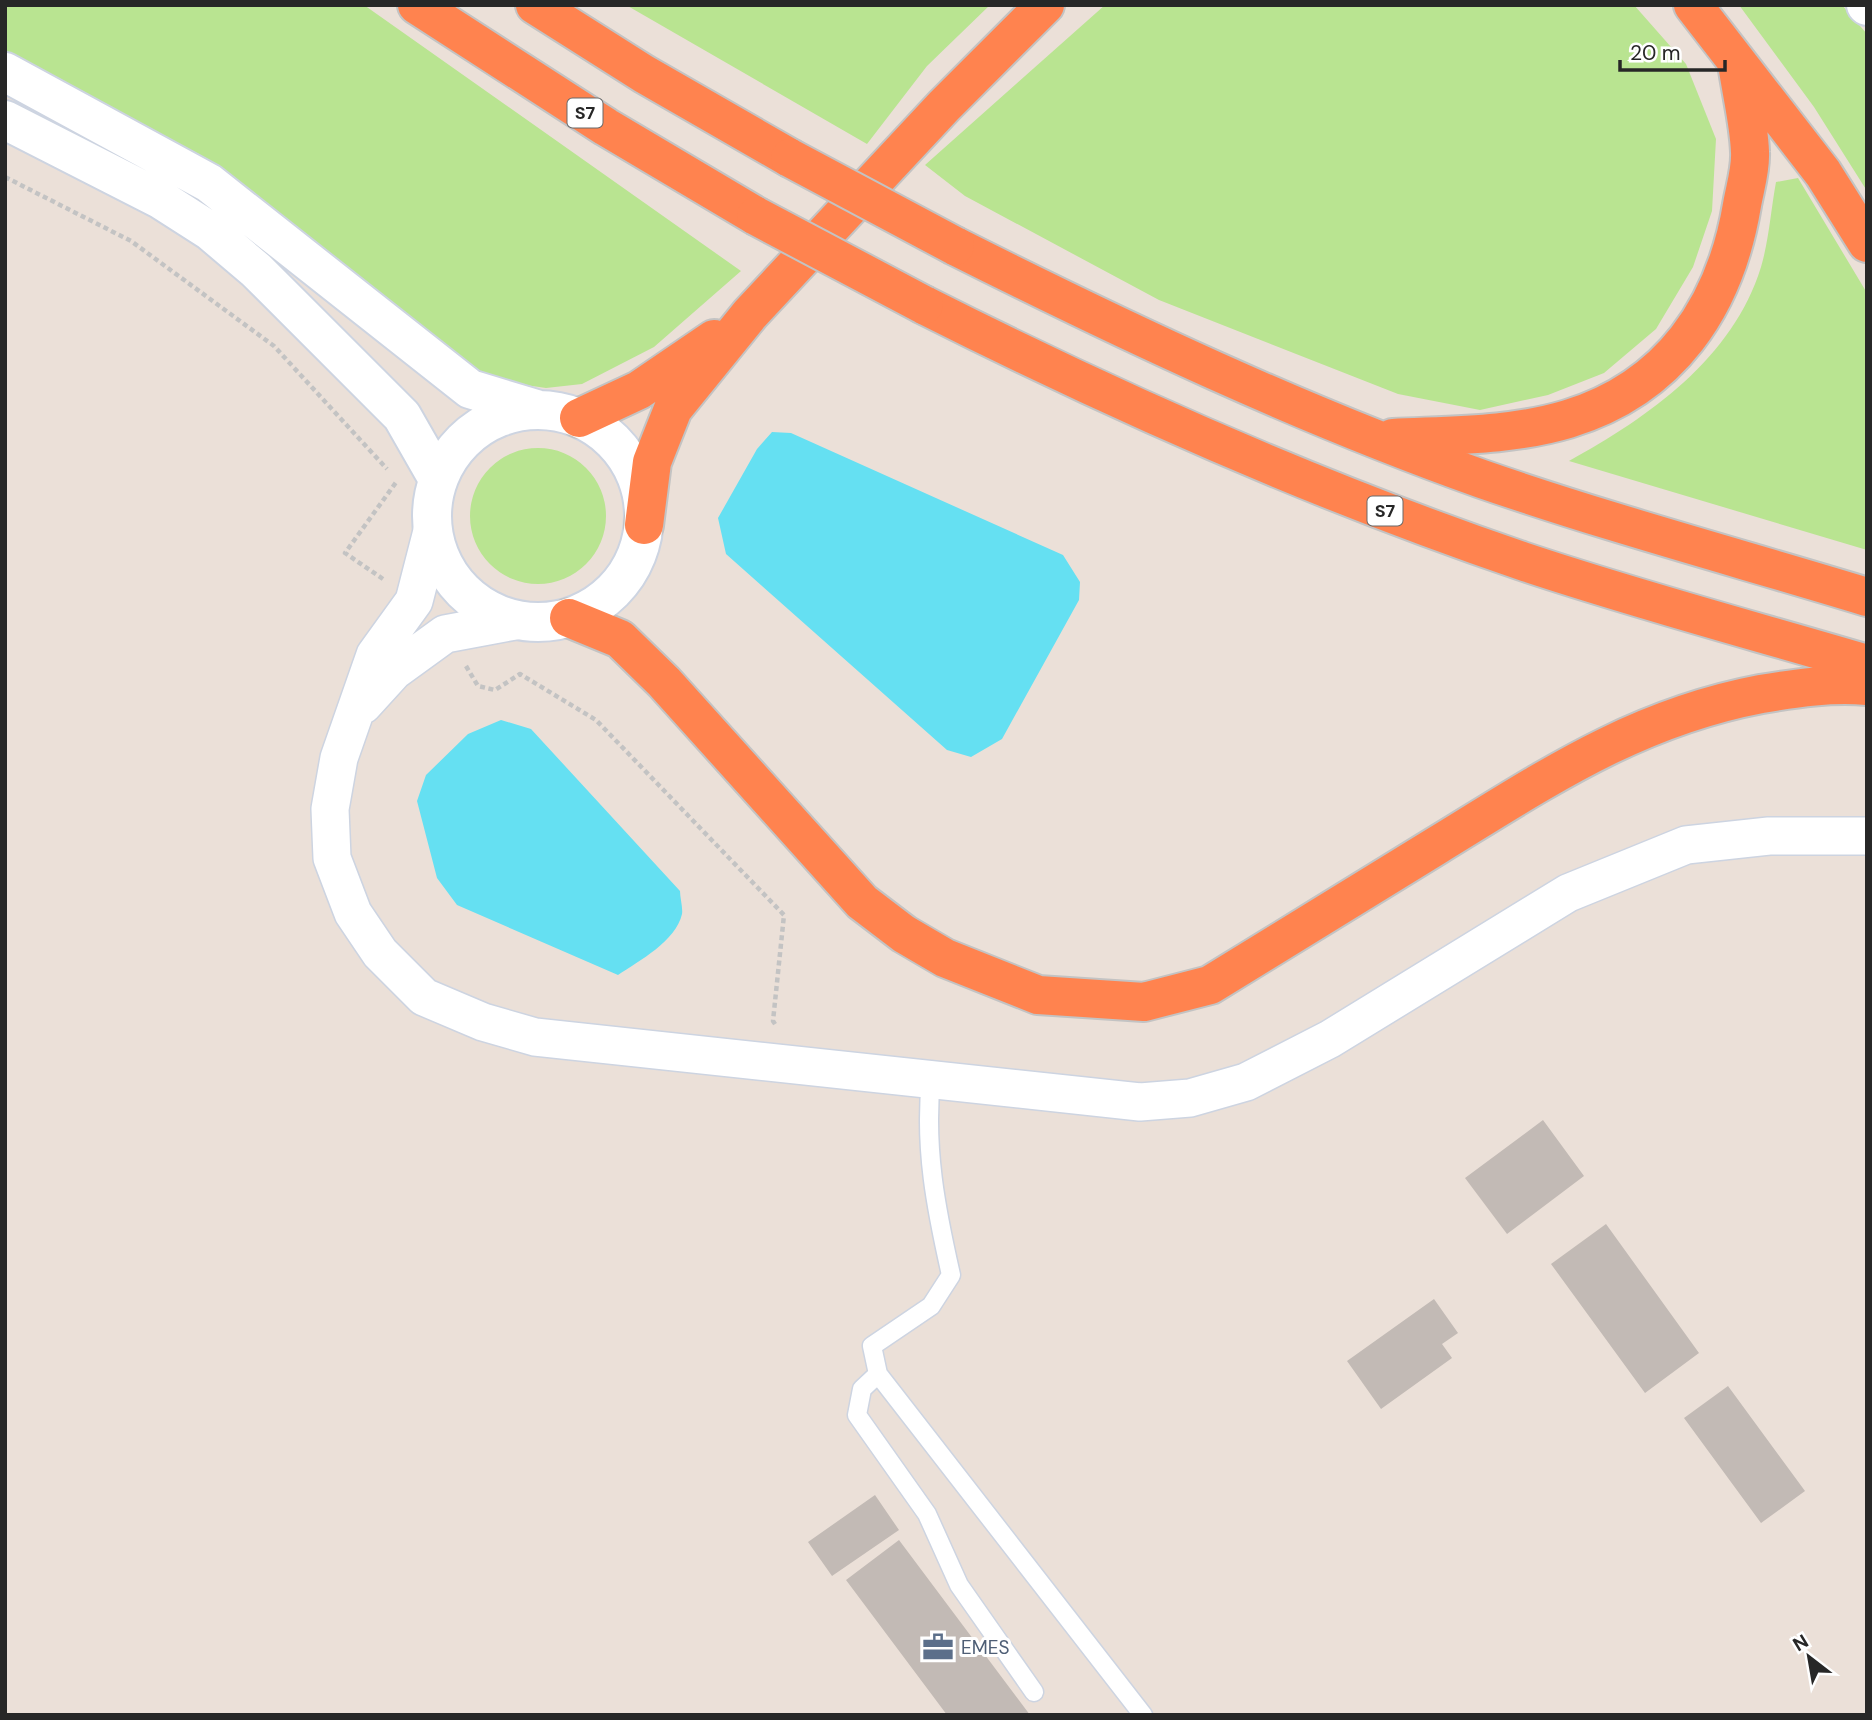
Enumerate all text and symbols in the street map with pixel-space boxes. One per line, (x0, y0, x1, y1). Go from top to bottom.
scale bar (1620, 28, 1725, 72)
text: 20 m (1630, 39, 1681, 67)
road number: S7 (568, 98, 602, 128)
road number: S7 (1368, 496, 1402, 526)
north arrow (1774, 1622, 1844, 1692)
text: N (1788, 1629, 1813, 1657)
office icon: EMES (921, 1630, 955, 1664)
place label: EMES (961, 1635, 1009, 1660)

